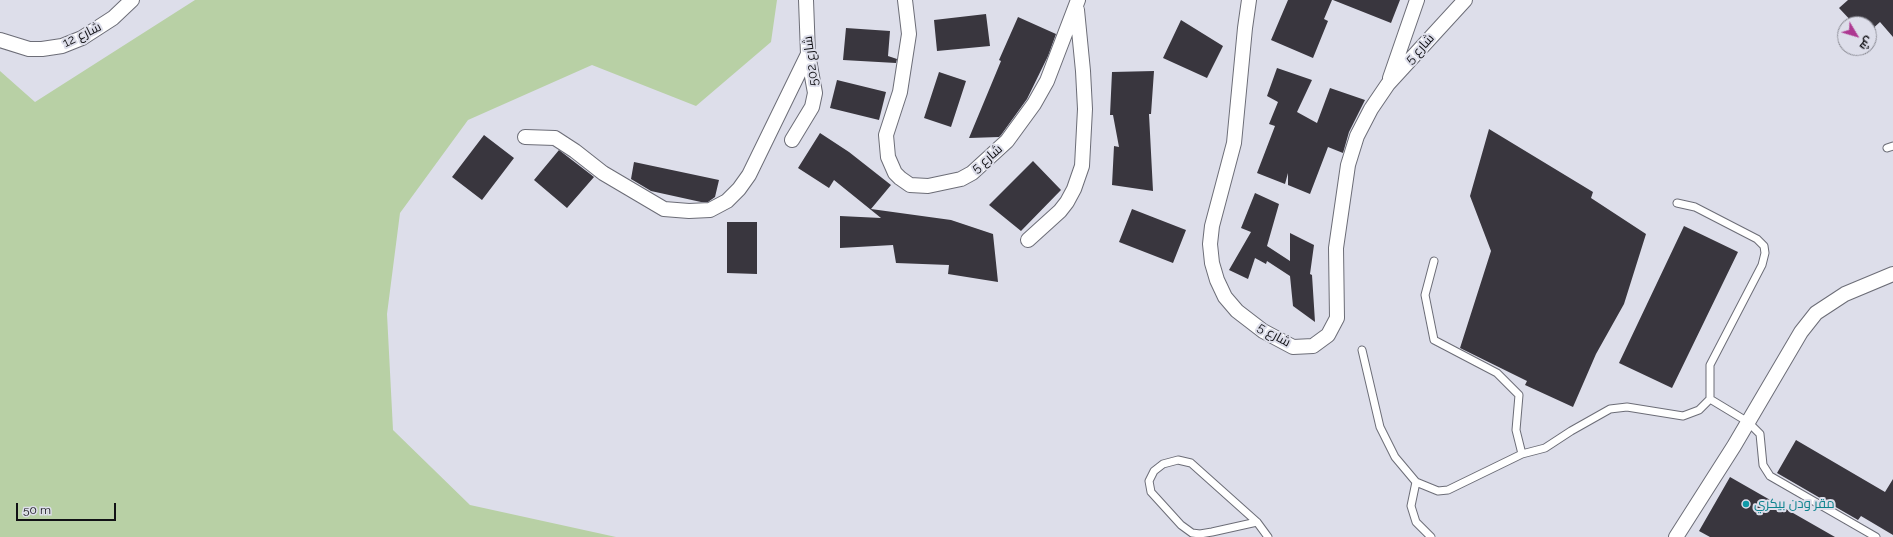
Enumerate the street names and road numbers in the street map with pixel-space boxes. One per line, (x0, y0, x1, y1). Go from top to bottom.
street label: شارع 12 (60, 19, 104, 51)
street label: شارع 5 (1402, 31, 1438, 67)
street label: شارع 502 (800, 35, 822, 87)
street label: شارع 5 (968, 141, 1006, 177)
street label: شارع 5 (1255, 320, 1293, 350)

